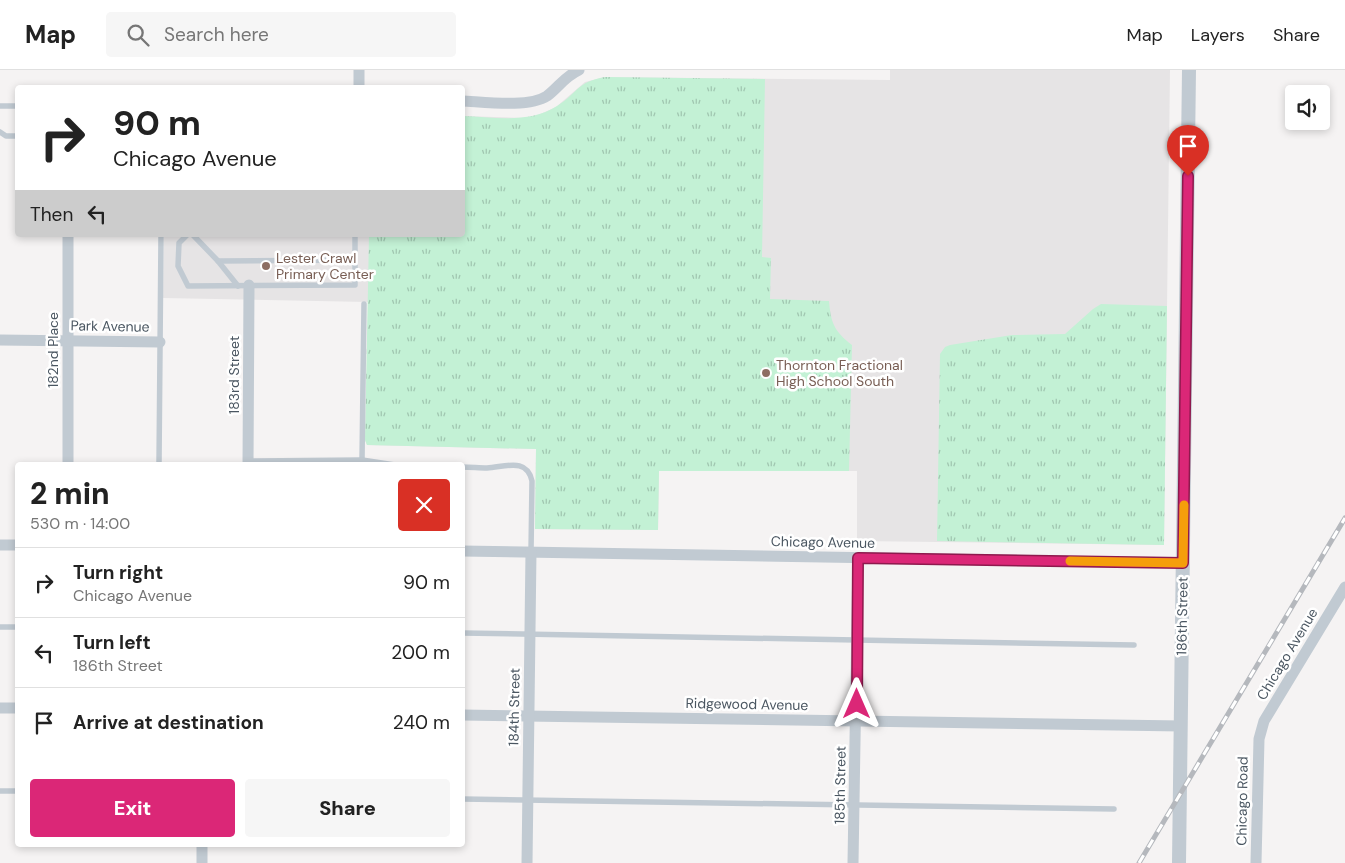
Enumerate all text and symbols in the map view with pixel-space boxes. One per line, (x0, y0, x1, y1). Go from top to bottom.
search box (106, 12, 456, 57)
text: Map (25, 19, 76, 50)
icon: search (124, 21, 152, 49)
text: Search here (164, 22, 269, 47)
text: Map (1127, 23, 1163, 47)
text: Layers (1191, 23, 1245, 47)
text: Share (1273, 23, 1320, 47)
map controls (1285, 85, 1330, 130)
button: sound (1285, 85, 1330, 130)
text: 90 m (113, 100, 201, 146)
icon: right (30, 105, 95, 170)
pin (1167, 125, 1209, 176)
icon: arrive (1174, 132, 1202, 160)
text: Chicago Avenue (113, 144, 277, 173)
icon: left (83, 200, 111, 228)
text: Then (30, 202, 73, 227)
place label: Lester Crawl Primary Center (276, 249, 374, 283)
marker: Lester Crawl Primary Center (260, 260, 272, 272)
street label: 182nd Place (44, 312, 62, 388)
street label: Park Avenue (70, 316, 150, 336)
street label: 183rd Street (225, 336, 243, 414)
place label: Thornton Fractional High School South (776, 356, 903, 390)
marker: Thornton Fractional High School South (760, 367, 772, 379)
text: 2 min (30, 474, 110, 513)
button: close (398, 479, 450, 531)
text: 530 m · 14:00 (30, 513, 130, 534)
street label: Chicago Avenue (771, 532, 875, 552)
text: Turn right (73, 560, 163, 585)
icon: right (30, 569, 58, 597)
text: 90 m (403, 570, 450, 595)
street label: 186th Street (1172, 577, 1192, 655)
text: Chicago Avenue (73, 585, 192, 606)
street label: Chicago Avenue (1252, 605, 1322, 703)
text: Turn left (73, 630, 151, 655)
icon: left (30, 639, 58, 667)
text: 200 m (391, 640, 450, 665)
text: 186th Street (73, 655, 163, 676)
street label: 184th Street (504, 668, 524, 746)
position arrow (830, 677, 882, 729)
street label: Ridgewood Avenue (685, 694, 809, 714)
icon: arrive (30, 709, 58, 737)
text: Arrive at destination (73, 710, 264, 735)
text: 240 m (393, 710, 450, 735)
street label: 185th Street (830, 746, 850, 824)
street label: Chicago Road (1232, 756, 1252, 846)
button: Exit (30, 779, 235, 837)
button: Share (245, 779, 450, 837)

